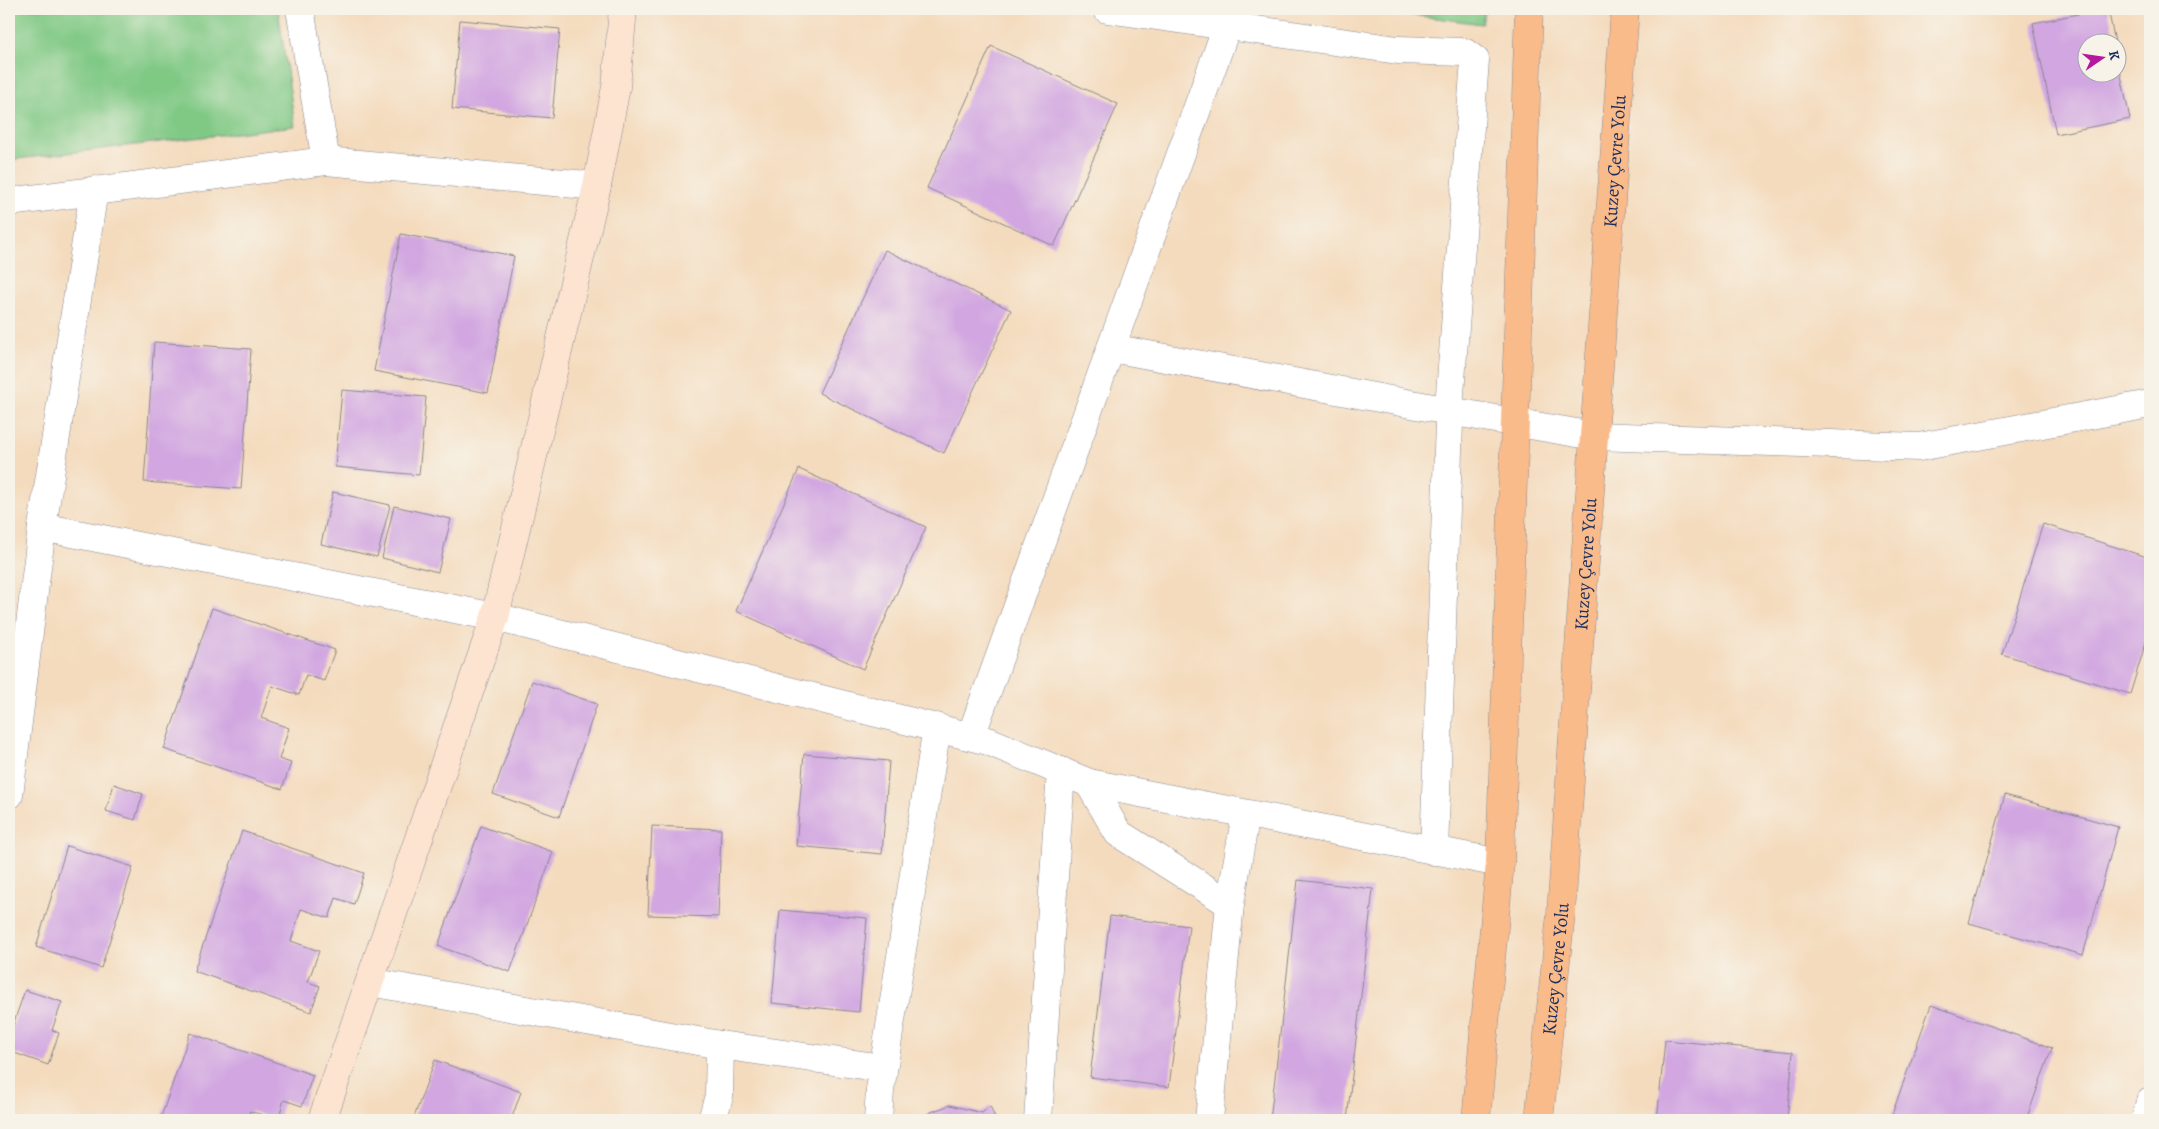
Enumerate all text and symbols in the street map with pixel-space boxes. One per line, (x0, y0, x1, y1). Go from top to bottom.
north arrow (2076, 32, 2126, 82)
text: K (2104, 49, 2125, 63)
street label: Kuzey Çevre Yolu (1597, 93, 1633, 228)
street label: Kuzey Çevre Yolu (1568, 496, 1604, 631)
street label: Kuzey Çevre Yolu (1536, 901, 1576, 1037)

